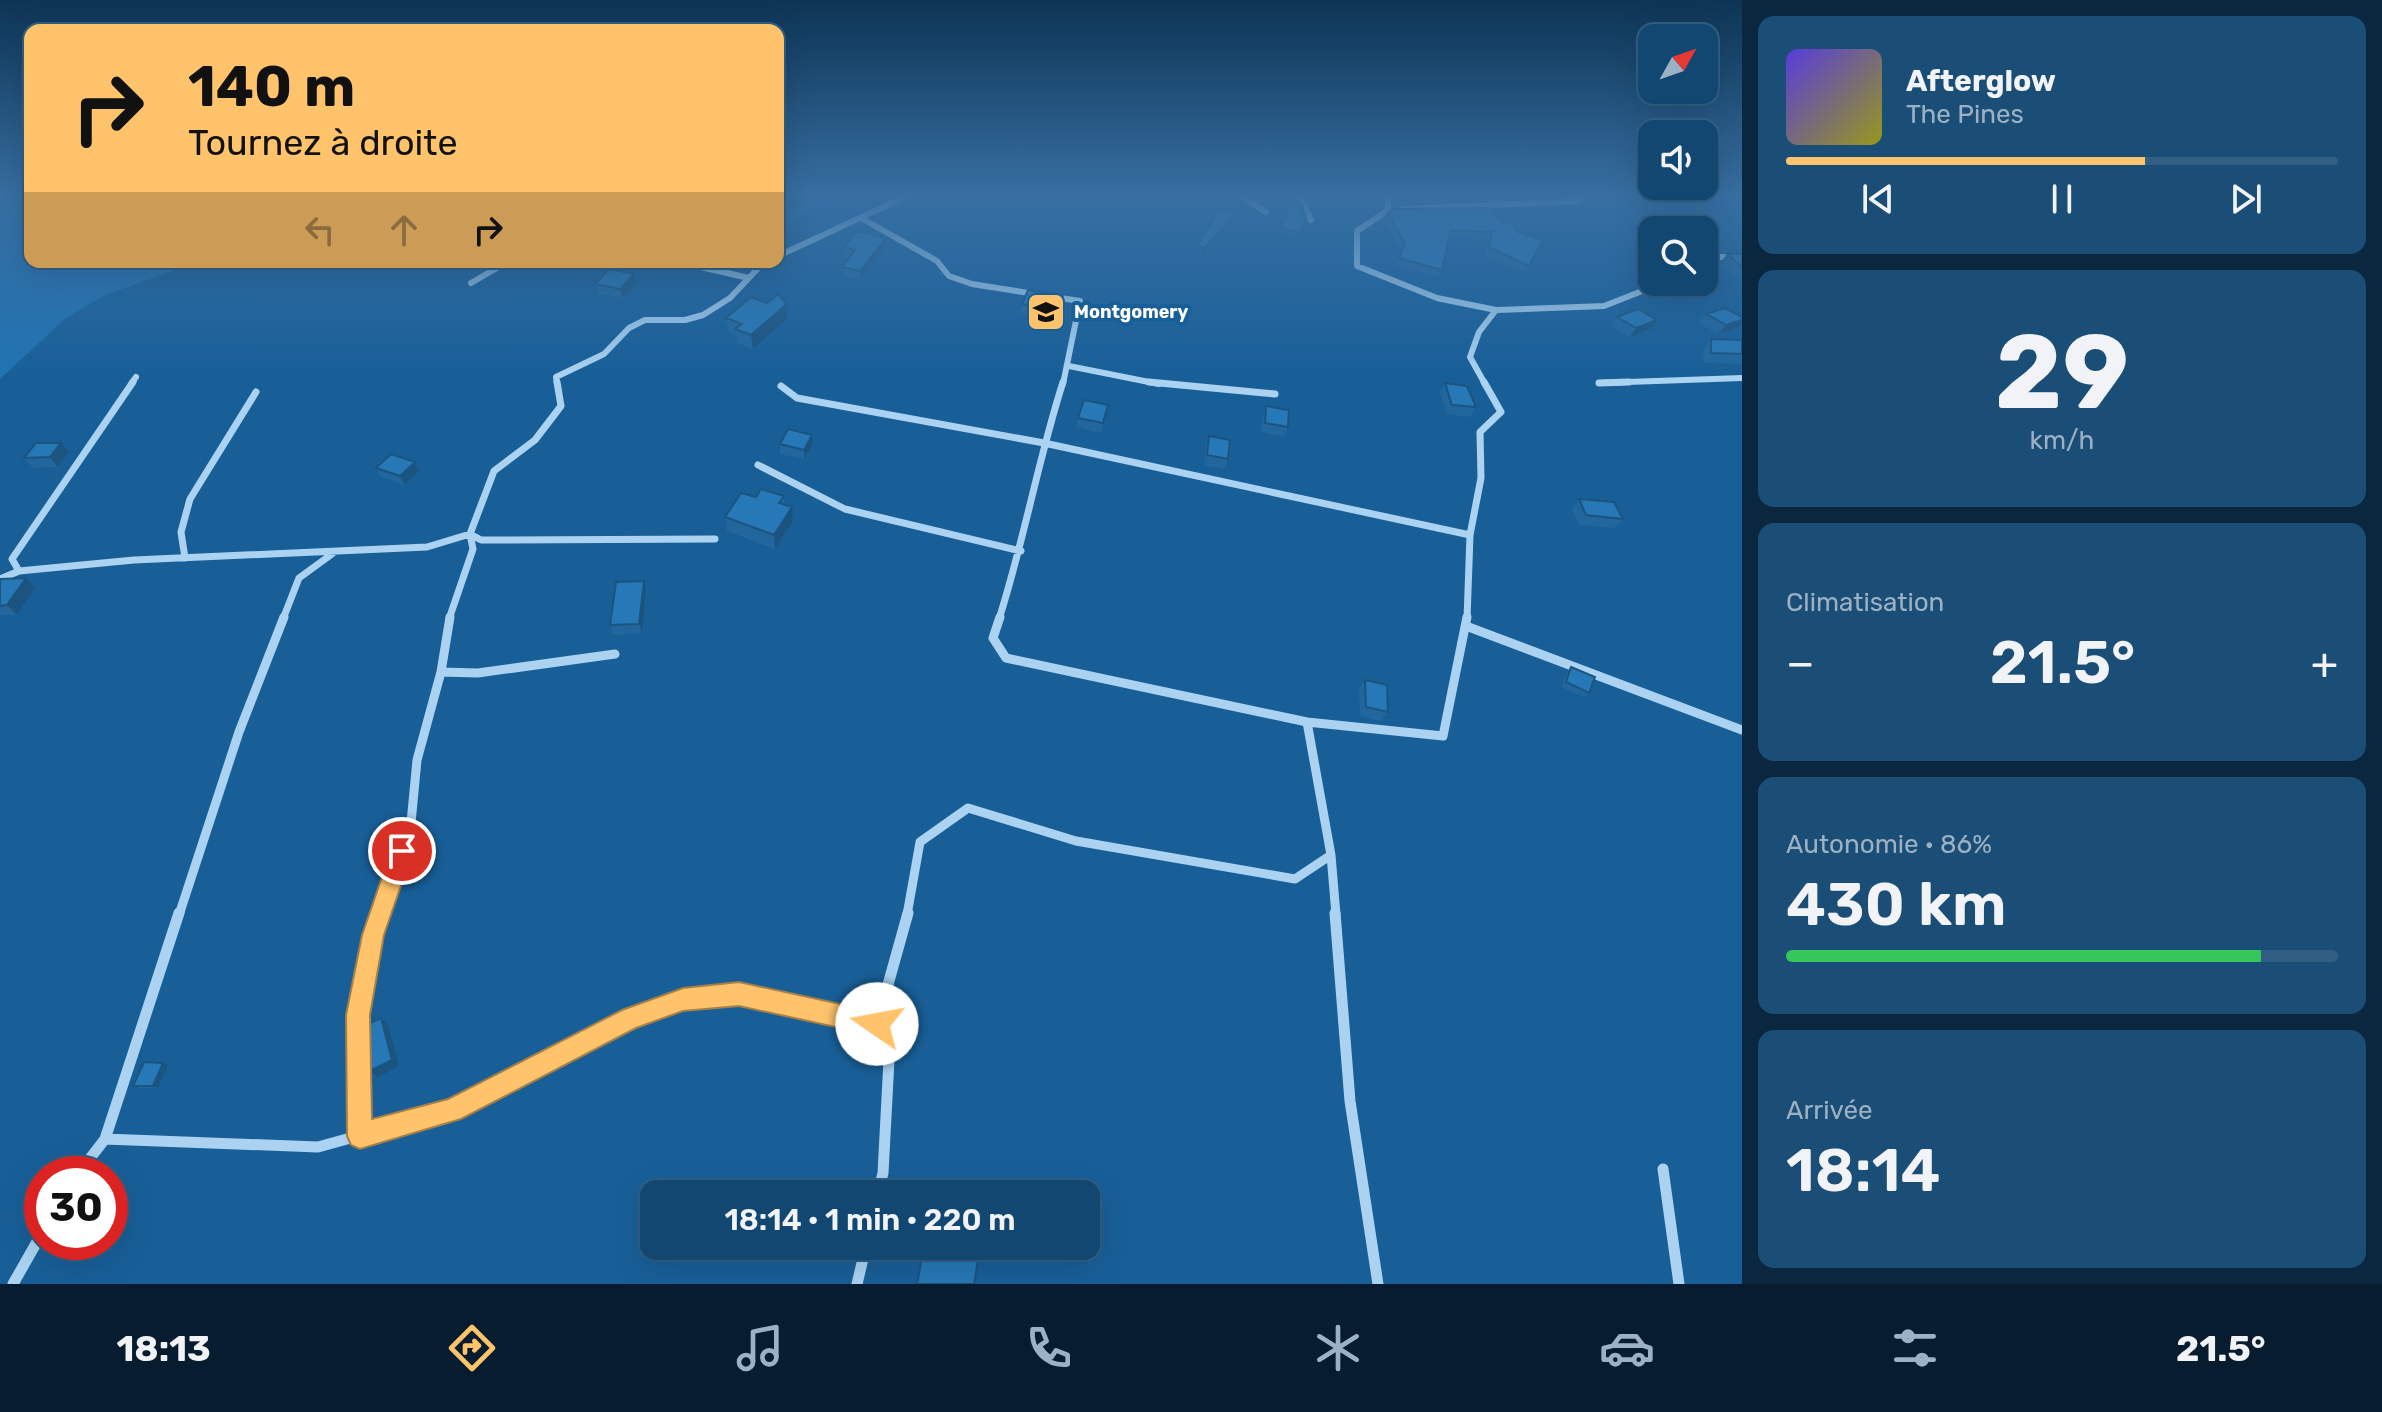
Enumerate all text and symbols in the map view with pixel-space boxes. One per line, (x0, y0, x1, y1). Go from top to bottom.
north arrow (1638, 24, 1718, 104)
map controls (1638, 24, 1718, 296)
text: 140 m (188, 54, 355, 120)
icon: right (56, 56, 160, 160)
text: Afterglow (1906, 63, 2056, 99)
text: The Pines (1906, 99, 2024, 130)
button: sound (1638, 120, 1718, 200)
text: Tournez à droite (188, 121, 458, 164)
icon: previous (1856, 177, 1900, 221)
icon: pause (2040, 177, 2084, 221)
icon: next (2224, 177, 2268, 221)
icon: left (298, 208, 342, 252)
icon: ahead (382, 208, 426, 252)
icon: right (466, 208, 510, 252)
button: search (1638, 216, 1718, 296)
school or university icon: Montgomery (1025, 291, 1067, 333)
place label: Montgomery (1074, 301, 1189, 323)
text: 29 (1995, 311, 2129, 434)
text: km/h (2030, 425, 2094, 456)
text: Climatisation (1786, 587, 1944, 618)
text: 21.5° (1990, 627, 2135, 698)
text: − (1786, 637, 1815, 689)
text: + (2311, 637, 2338, 689)
pin (368, 817, 436, 885)
icon: arrive (380, 829, 424, 873)
text: Autonomie · 86% (1786, 829, 1992, 860)
text: 430 km (1786, 869, 2007, 940)
position arrow (835, 982, 919, 1066)
text: Arrivée (1786, 1095, 1873, 1126)
text: 18:14 (1786, 1135, 1940, 1206)
speed limit sign: 30 (24, 1156, 128, 1260)
text: 18:14 · 1 min · 220 m (725, 1202, 1016, 1238)
icon: directions (444, 1320, 500, 1376)
icon: music (732, 1320, 788, 1376)
icon: phone (1021, 1320, 1077, 1376)
icon: climate (1310, 1320, 1366, 1376)
icon: car (1599, 1320, 1655, 1376)
icon: filters (1887, 1320, 1943, 1376)
text: 18:13 (116, 1327, 211, 1370)
text: 21.5° (2176, 1327, 2266, 1370)

